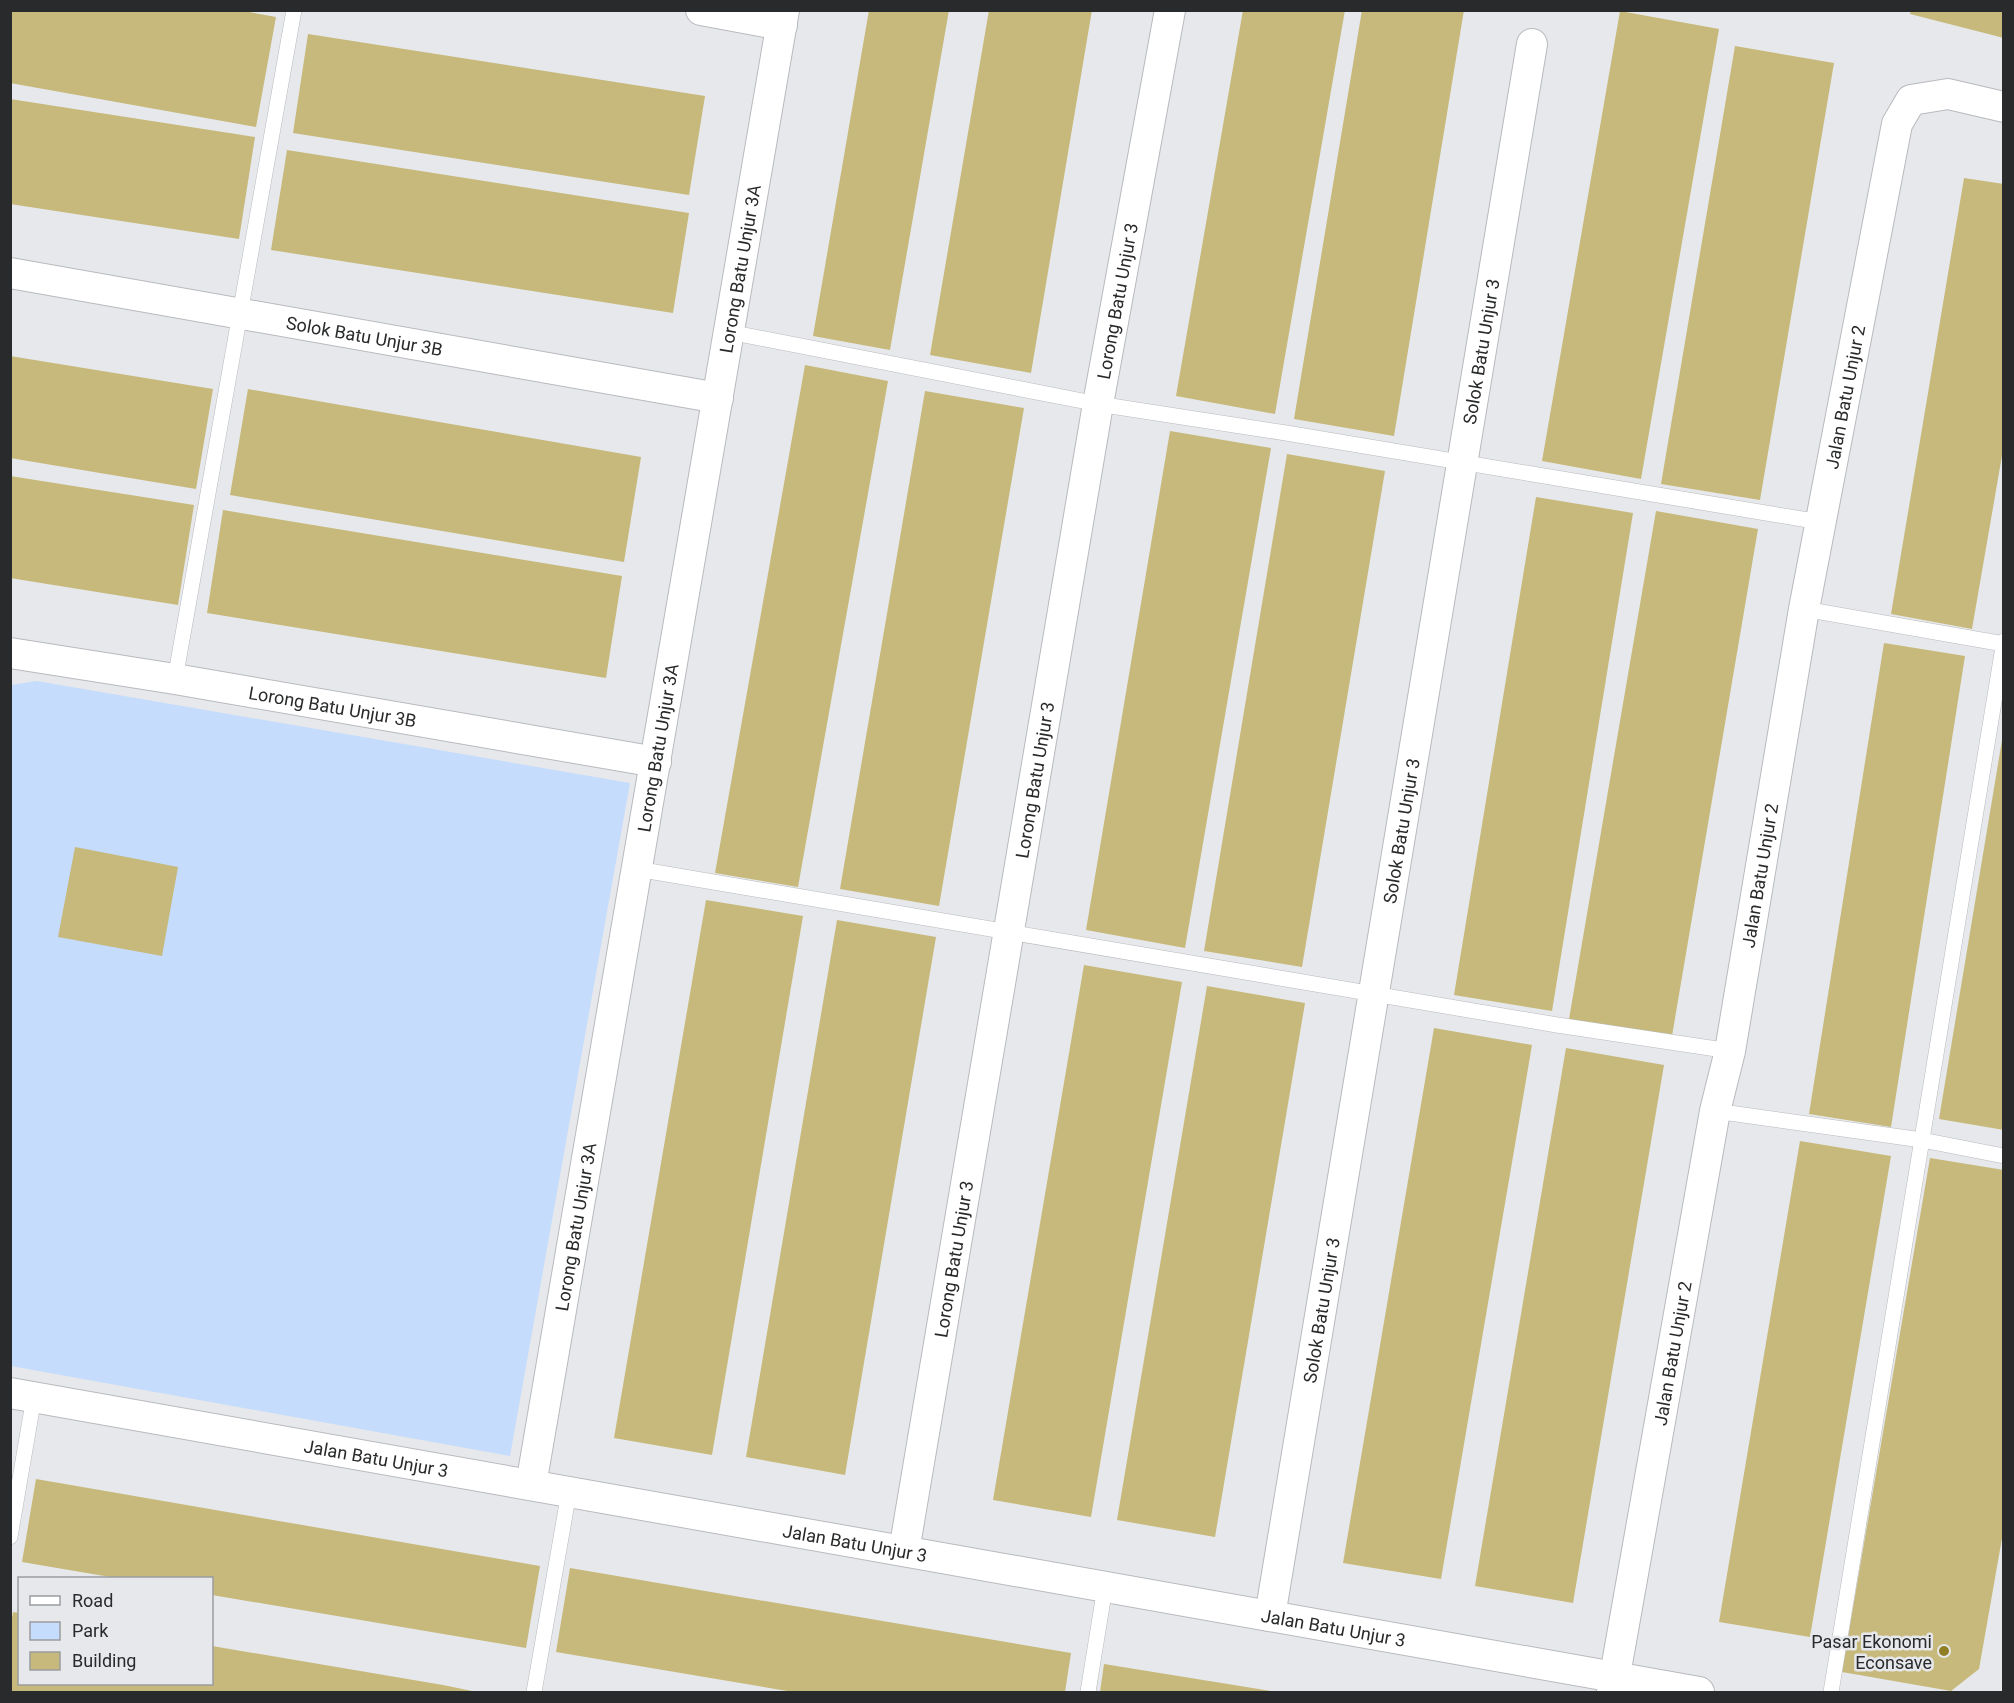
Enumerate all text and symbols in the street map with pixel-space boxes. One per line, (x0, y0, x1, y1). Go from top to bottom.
street label: Lorong Batu Unjur 3A (715, 183, 764, 354)
street label: Lorong Batu Unjur 3 (1092, 221, 1141, 381)
street label: Solok Batu Unjur 3 (1458, 277, 1503, 426)
street label: Solok Batu Unjur 3B (285, 311, 444, 360)
street label: Jalan Batu Unjur 2 (1821, 323, 1869, 471)
street label: Lorong Batu Unjur 3A (633, 662, 682, 833)
street label: Lorong Batu Unjur 3B (247, 681, 418, 731)
street label: Lorong Batu Unjur 3 (1011, 700, 1058, 860)
street label: Solok Batu Unjur 3 (1378, 757, 1423, 905)
street label: Jalan Batu Unjur 2 (1737, 802, 1782, 949)
street label: Lorong Batu Unjur 3A (551, 1141, 600, 1312)
street label: Lorong Batu Unjur 3 (930, 1179, 977, 1339)
street label: Solok Batu Unjur 3 (1299, 1236, 1343, 1384)
street label: Jalan Batu Unjur 2 (1649, 1279, 1695, 1427)
street label: Jalan Batu Unjur 3 (302, 1435, 450, 1481)
street label: Jalan Batu Unjur 3 (781, 1519, 929, 1566)
legend (18, 1577, 213, 1685)
text: Road (72, 1590, 113, 1611)
street label: Jalan Batu Unjur 3 (1260, 1604, 1407, 1650)
text: Park (72, 1620, 109, 1641)
place label: Pasar Ekonomi Econsave (1811, 1631, 1932, 1673)
marker: Pasar Ekonomi Econsave (1937, 1644, 1951, 1658)
text: Building (72, 1650, 136, 1671)

